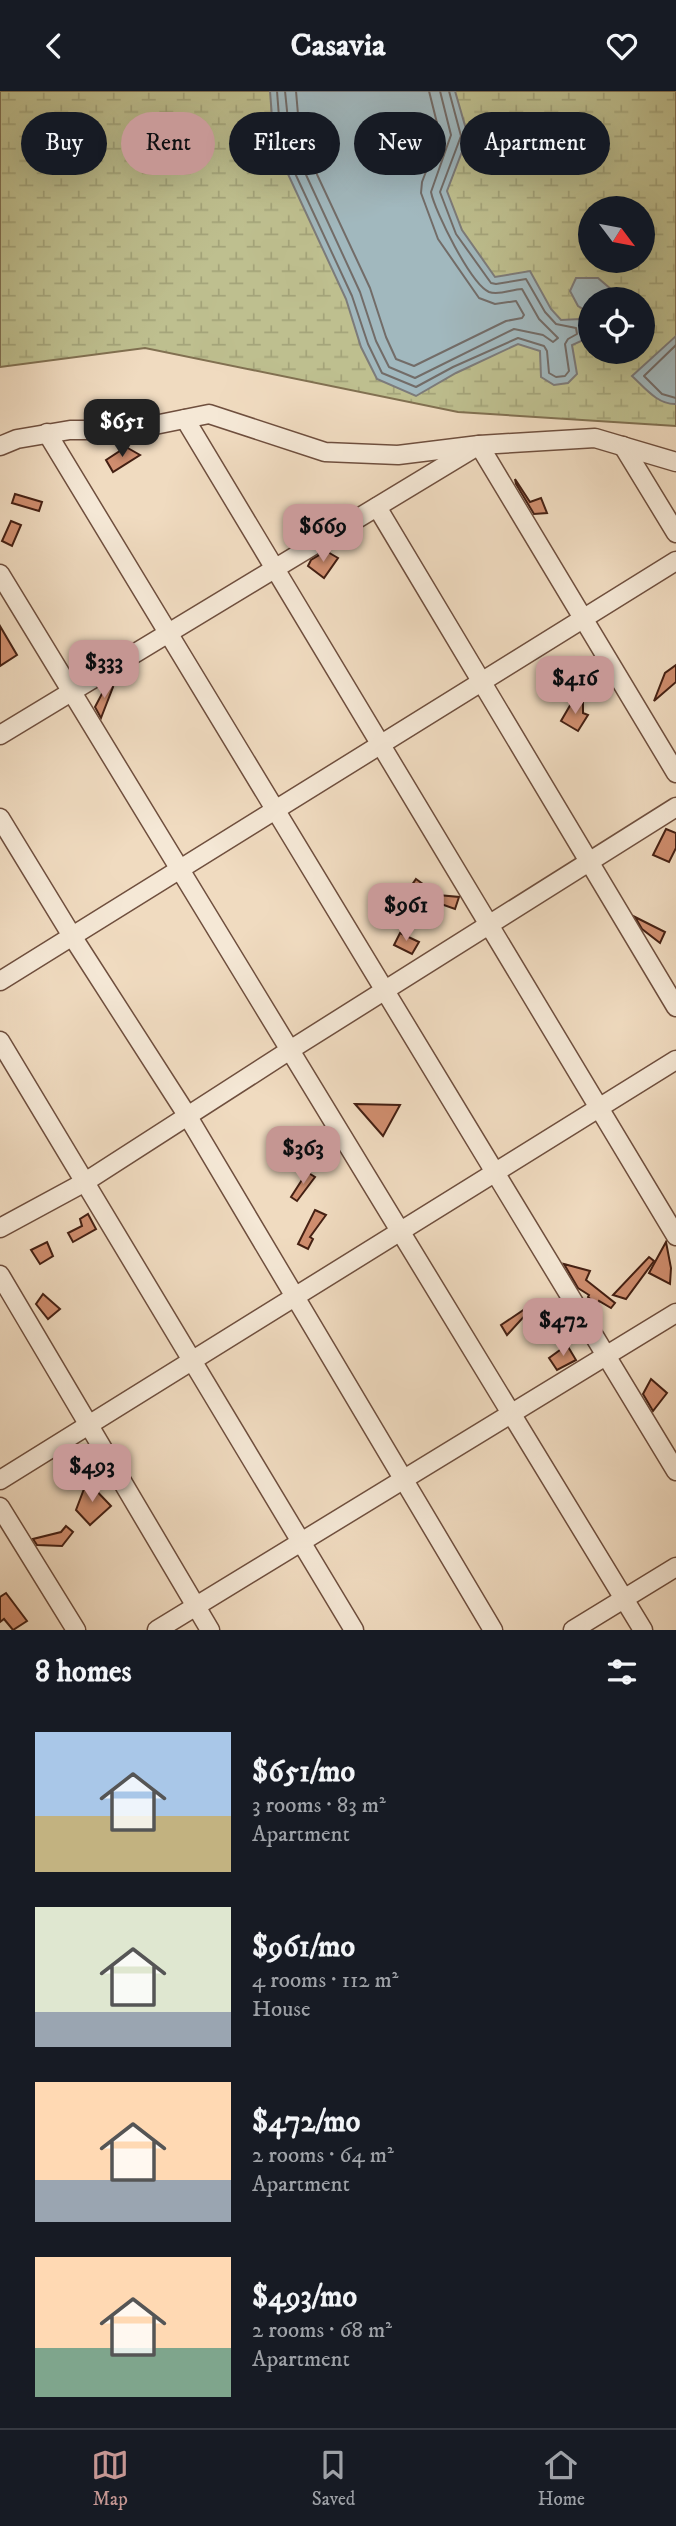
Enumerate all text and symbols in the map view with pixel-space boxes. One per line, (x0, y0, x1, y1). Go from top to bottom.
text: Casavia (291, 26, 385, 66)
icon: back (35, 27, 73, 65)
icon: heart (603, 27, 641, 65)
chip: Buy (21, 112, 107, 175)
chip: Rent (121, 112, 215, 175)
chip: Filters (229, 112, 340, 175)
chip: New (354, 112, 446, 175)
chip: Apartment (460, 112, 610, 175)
north arrow (578, 196, 654, 273)
map controls (578, 196, 655, 364)
button: locate (578, 287, 655, 364)
pin: $651 (81, 399, 163, 459)
text: $651 (100, 407, 144, 436)
pin: $669 (282, 505, 364, 564)
text: $669 (299, 512, 347, 541)
pin: $333 (63, 641, 145, 700)
text: $333 (85, 648, 123, 677)
pin: $416 (534, 657, 616, 716)
text: $416 (552, 664, 598, 693)
pin: $961 (365, 883, 447, 943)
text: $961 (384, 891, 428, 920)
pin: $363 (262, 1127, 344, 1186)
text: $363 (282, 1134, 324, 1163)
pin: $472 (522, 1299, 604, 1358)
text: $472 (539, 1306, 587, 1335)
pin: $493 (51, 1445, 133, 1504)
text: $493 (69, 1452, 115, 1481)
icon: filters (603, 1653, 641, 1691)
text: 8 homes (35, 1654, 132, 1691)
text: $651/mo (252, 1754, 355, 1791)
icon: home (91, 1760, 175, 1844)
text: 3 rooms · 83 m² (252, 1791, 386, 1820)
text: Apartment (252, 1820, 350, 1849)
text: $961/mo (252, 1929, 355, 1966)
icon: home (91, 1935, 175, 2019)
text: 4 rooms · 112 m² (252, 1966, 399, 1995)
text: House (252, 1995, 310, 2024)
text: $472/mo (252, 2104, 360, 2141)
icon: home (91, 2110, 175, 2194)
text: 2 rooms · 64 m² (252, 2141, 394, 2170)
text: Apartment (252, 2170, 350, 2199)
text: $493/mo (252, 2279, 357, 2316)
icon: home (91, 2285, 175, 2369)
text: 2 rooms · 68 m² (252, 2316, 392, 2345)
text: Apartment (252, 2345, 350, 2374)
tab: Map (91, 2446, 129, 2511)
tab: Saved (312, 2446, 355, 2511)
tab: Home (538, 2446, 585, 2511)

